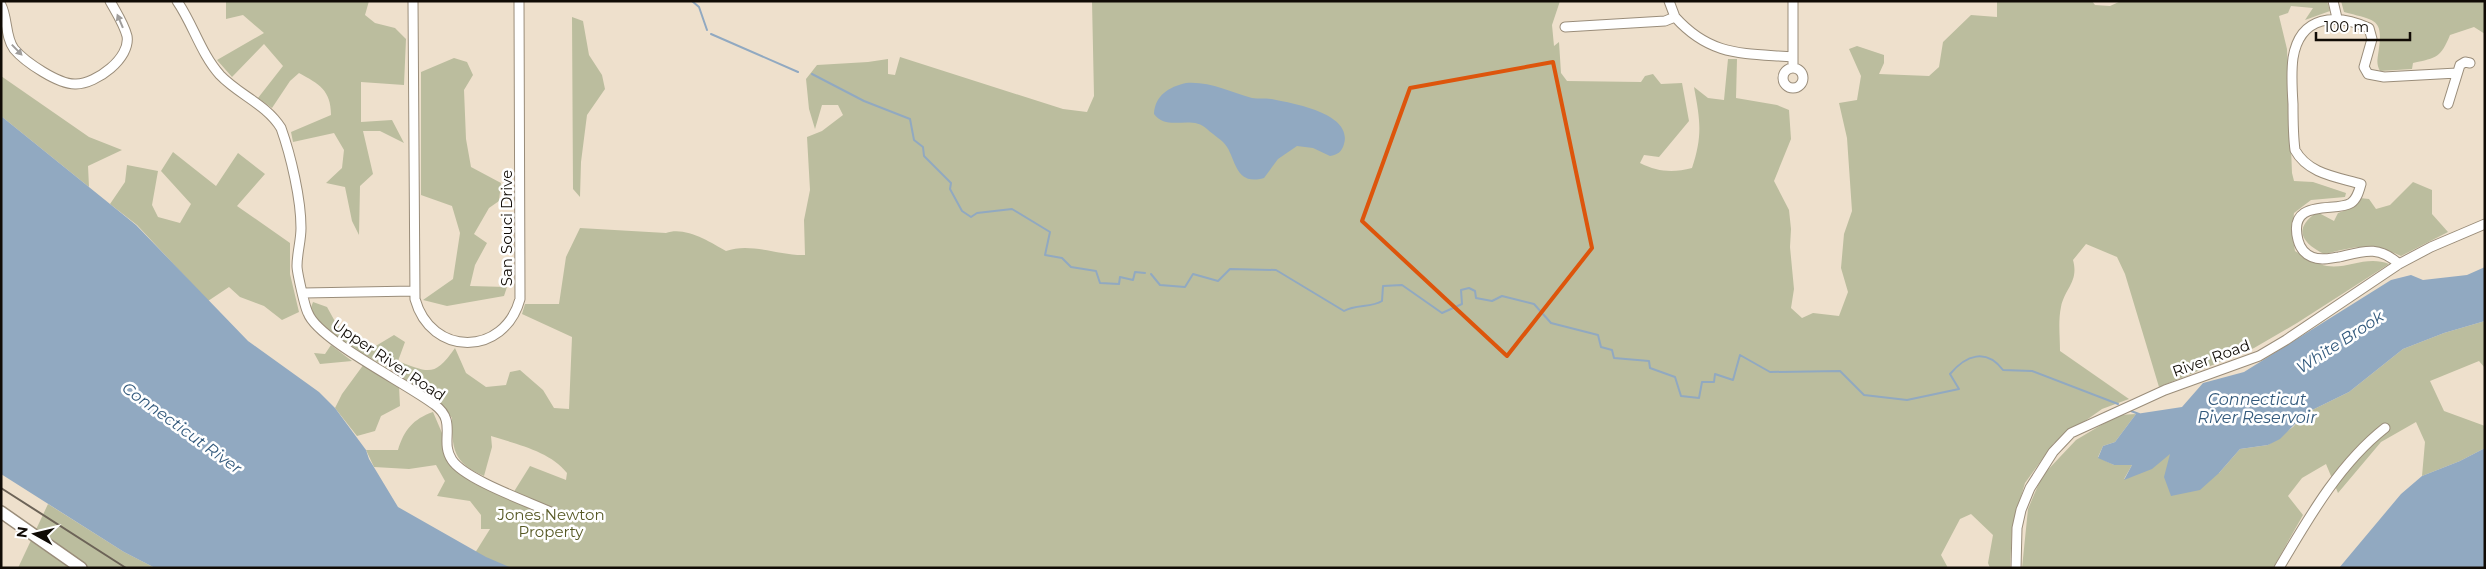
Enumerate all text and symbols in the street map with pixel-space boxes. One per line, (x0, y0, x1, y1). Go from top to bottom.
scale bar (2316, 10, 2410, 42)
one-way arrow (116, 14, 124, 28)
text: 100 m (2324, 17, 2369, 36)
one-way arrow (11, 44, 23, 56)
street label: San Souci Drive (497, 170, 516, 286)
water label: White Brook (2293, 306, 2388, 377)
street label: Upper River Road (329, 315, 449, 405)
street label: River Road (2170, 335, 2252, 381)
water label: Connecticut River (118, 378, 246, 478)
water label: Connecticut River Reservoir (2197, 390, 2317, 427)
park label: Jones Newton Property (496, 505, 605, 541)
north arrow (10, 509, 60, 559)
text: N (12, 525, 32, 539)

